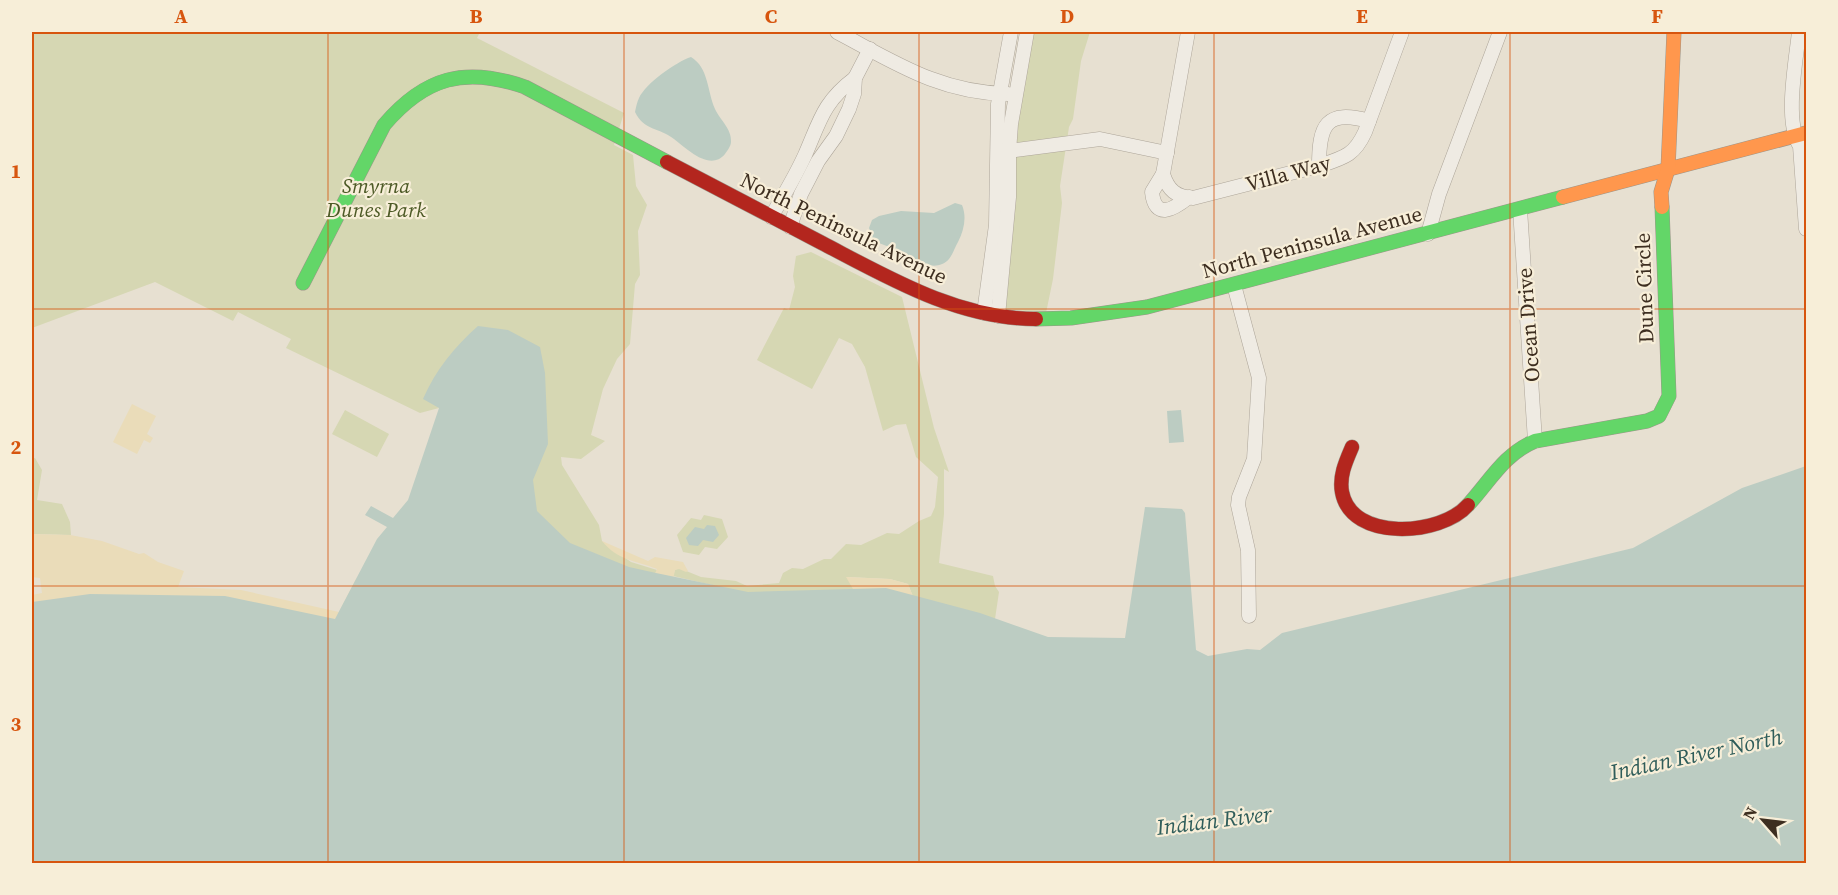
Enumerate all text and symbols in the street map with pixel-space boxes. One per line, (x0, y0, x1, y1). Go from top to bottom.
text: A (174, 2, 188, 30)
text: B (469, 2, 483, 30)
text: C (765, 2, 777, 30)
text: D (1060, 2, 1074, 30)
text: E (1356, 2, 1368, 30)
text: F (1651, 2, 1663, 30)
street label: Villa Way (1242, 148, 1334, 198)
text: 1 (11, 157, 21, 185)
street label: North Peninsula Avenue (736, 165, 952, 291)
park label: Smyrna Dunes Park (325, 171, 426, 224)
street label: North Peninsula Avenue (1199, 199, 1425, 285)
street label: Dune Circle (1628, 232, 1660, 344)
street label: Ocean Drive (1510, 267, 1546, 383)
text: 2 (11, 433, 22, 461)
text: 3 (11, 710, 22, 738)
water label: Indian River North (1606, 721, 1785, 787)
north arrow (1733, 790, 1793, 850)
water label: Indian River (1154, 798, 1274, 842)
text: N (1737, 802, 1762, 823)

